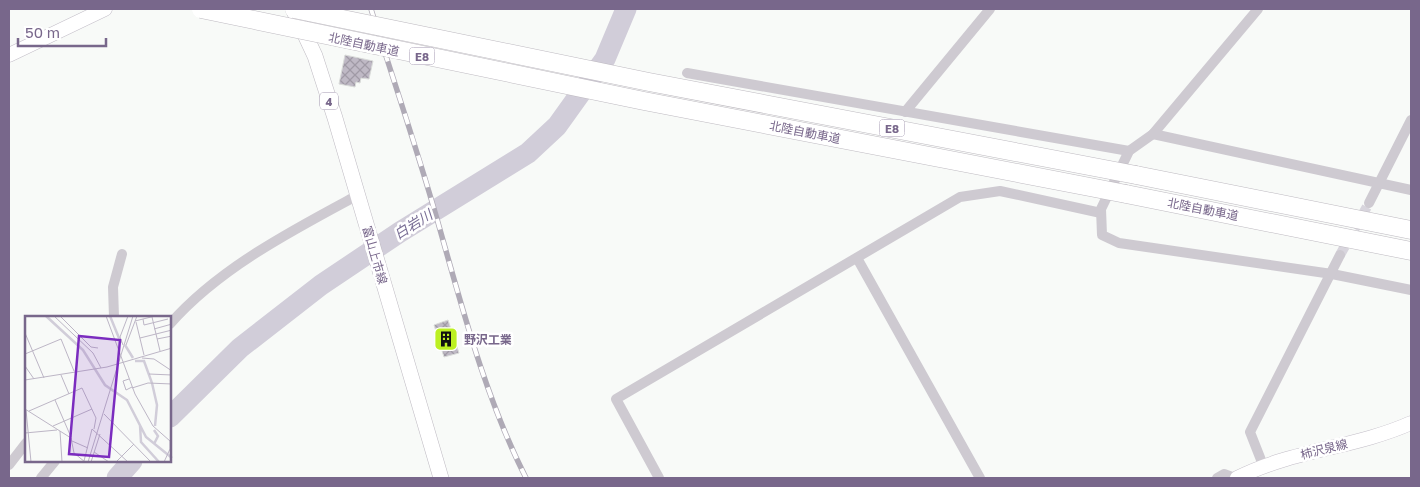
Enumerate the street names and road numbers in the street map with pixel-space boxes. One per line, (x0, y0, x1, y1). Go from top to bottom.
street label: 北陸自動車道 (327, 29, 401, 59)
road number: E8 (410, 48, 434, 64)
road number: 4 (320, 92, 338, 110)
street label: 北陸自動車道 (768, 118, 842, 146)
road number: E8 (880, 120, 904, 136)
street label: 北陸自動車道 (1166, 195, 1240, 223)
street label: 富山上市線 (360, 224, 390, 286)
street label: 柿沢泉線 (1299, 436, 1349, 462)

